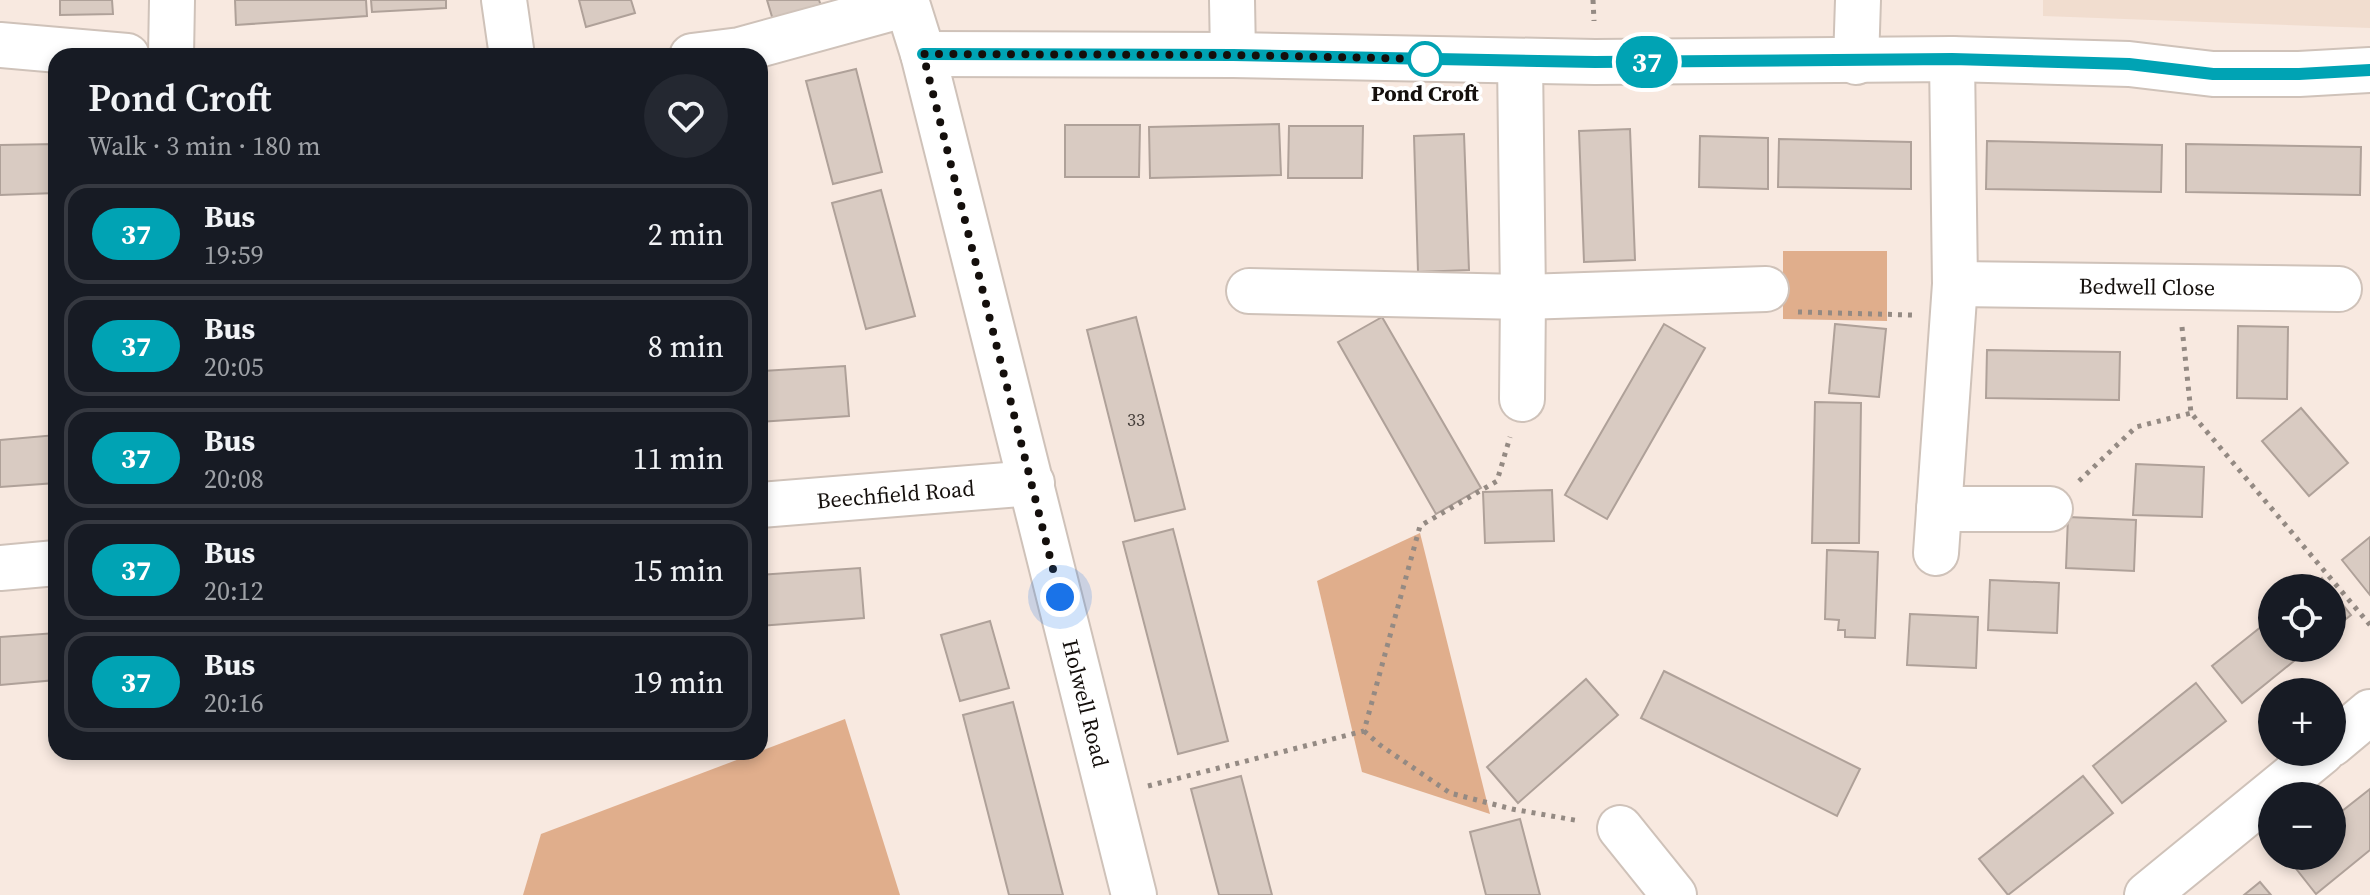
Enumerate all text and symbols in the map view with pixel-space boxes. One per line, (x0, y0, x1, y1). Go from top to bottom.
line badge: 37 (1611, 36, 1683, 88)
marker: Pond Croft (1408, 42, 1442, 76)
text: 37 (1632, 43, 1662, 81)
text: Pond Croft (88, 72, 271, 124)
button: heart (644, 74, 728, 158)
place label: Pond Croft (1371, 78, 1480, 108)
text: Walk · 3 min · 180 m (88, 128, 321, 164)
text: Bus (204, 196, 255, 237)
text: 2 min (648, 214, 724, 255)
text: 37 (121, 215, 151, 253)
text: 19:59 (204, 237, 264, 273)
street label: Bedwell Close (2079, 271, 2215, 302)
text: Bus (204, 308, 255, 349)
text: 8 min (648, 326, 724, 367)
text: 37 (121, 327, 151, 365)
text: 20:05 (204, 349, 264, 385)
house number: 33 (1127, 407, 1145, 432)
text: Bus (204, 420, 255, 461)
text: 11 min (633, 438, 724, 479)
text: 37 (121, 439, 151, 477)
text: 20:08 (204, 461, 264, 497)
street label: Beechfield Road (815, 473, 976, 515)
text: Bus (204, 532, 255, 573)
text: 15 min (633, 550, 724, 591)
text: 37 (121, 551, 151, 589)
text: 20:12 (204, 573, 264, 609)
map controls (2258, 574, 2346, 870)
button: locate (2258, 574, 2346, 662)
your location (1040, 577, 1080, 617)
street label: Holwell Road (1055, 636, 1116, 771)
text: Bus (204, 644, 255, 685)
text: 19 min (633, 662, 724, 703)
text: 37 (121, 663, 151, 701)
button: + (2258, 678, 2346, 766)
text: 20:16 (204, 685, 264, 721)
button: − (2258, 782, 2346, 870)

